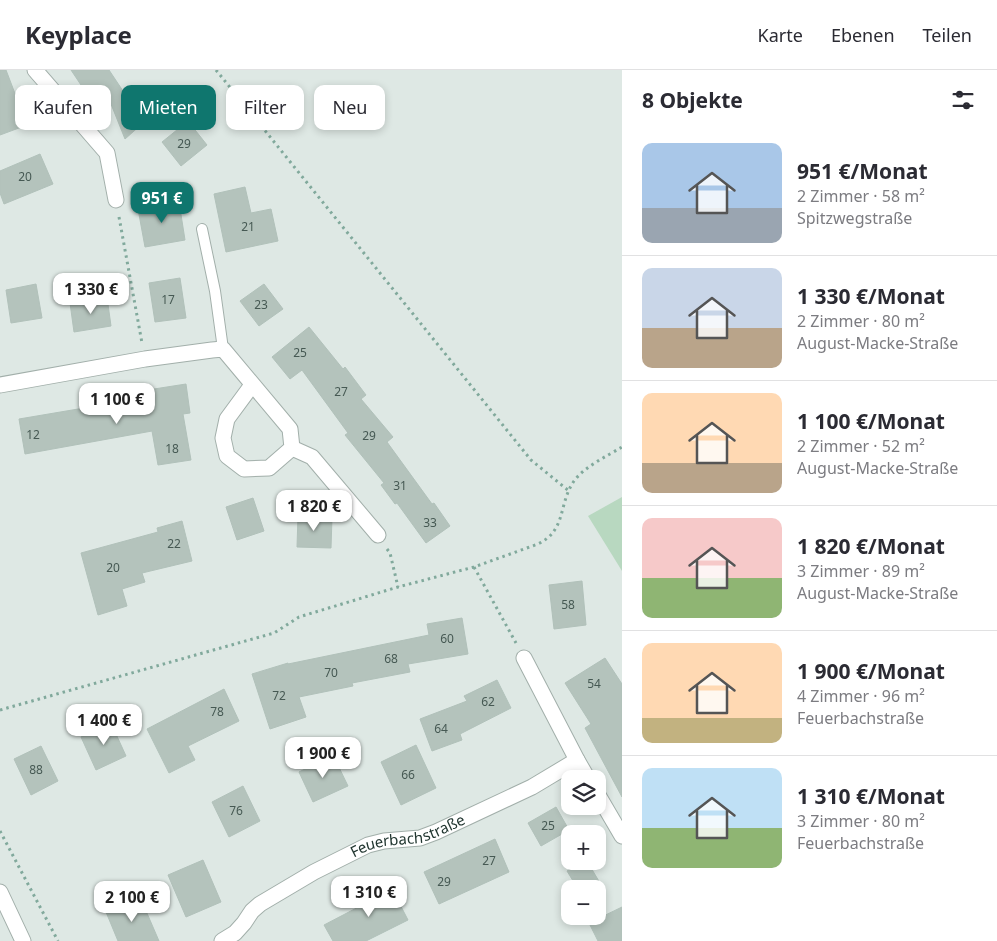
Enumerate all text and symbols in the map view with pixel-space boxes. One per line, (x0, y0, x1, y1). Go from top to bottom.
text: Keyplace (25, 18, 132, 51)
text: Karte (758, 23, 803, 47)
text: Ebenen (831, 23, 895, 47)
text: Teilen (923, 23, 972, 47)
chip: Kaufen (15, 85, 111, 130)
chip: Mieten (121, 85, 216, 130)
chip: Filter (226, 85, 304, 130)
chip: Neu (314, 85, 385, 130)
text: 8 Objekte (642, 86, 743, 114)
icon: filters (949, 86, 977, 114)
house number: 29 (177, 135, 191, 152)
text: 951 €/Monat (797, 157, 928, 185)
icon: home (682, 163, 742, 223)
house number: 20 (18, 168, 32, 185)
pin: 951 € (127, 182, 197, 224)
text: 2 Zimmer · 58 m² (797, 185, 925, 207)
text: 951 € (142, 187, 182, 209)
text: Spitzwegstraße (797, 207, 912, 229)
house number: 21 (241, 218, 255, 235)
pin: 1 330 € (45, 272, 137, 315)
text: 1 330 € (64, 278, 118, 300)
text: 1 330 €/Monat (797, 282, 945, 310)
icon: home (682, 288, 742, 348)
house number: 17 (161, 291, 175, 308)
house number: 23 (254, 296, 268, 313)
text: 2 Zimmer · 80 m² (797, 310, 925, 332)
text: August-Macke-Straße (797, 332, 958, 354)
house number: 25 (293, 344, 307, 361)
pin: 1 100 € (71, 382, 163, 425)
house number: 27 (334, 383, 348, 400)
text: 1 100 € (90, 388, 144, 410)
text: 1 100 €/Monat (797, 407, 945, 435)
icon: home (682, 413, 742, 473)
house number: 12 (26, 426, 40, 443)
house number: 29 (362, 427, 376, 444)
text: 2 Zimmer · 52 m² (797, 435, 925, 457)
house number: 18 (165, 440, 179, 457)
text: August-Macke-Straße (797, 457, 958, 479)
house number: 31 (393, 477, 407, 494)
pin: 1 820 € (268, 490, 360, 532)
text: 1 820 € (287, 495, 341, 517)
house number: 33 (423, 514, 437, 531)
text: 1 820 €/Monat (797, 532, 945, 560)
house number: 22 (167, 535, 181, 552)
icon: home (682, 538, 742, 598)
house number: 20 (106, 559, 120, 576)
text: 3 Zimmer · 89 m² (797, 560, 925, 582)
text: August-Macke-Straße (797, 582, 958, 604)
house number: 58 (561, 596, 575, 613)
house number: 60 (440, 630, 454, 647)
house number: 68 (384, 650, 398, 667)
text: 1 900 €/Monat (797, 657, 945, 685)
icon: home (682, 663, 742, 723)
house number: 70 (324, 664, 338, 681)
house number: 54 (587, 675, 601, 692)
text: 4 Zimmer · 96 m² (797, 685, 925, 707)
house number: 72 (272, 687, 286, 704)
house number: 62 (481, 693, 495, 710)
house number: 78 (210, 703, 224, 720)
pin: 1 400 € (58, 704, 150, 746)
text: Feuerbachstraße (797, 707, 924, 729)
text: 1 400 € (77, 709, 131, 731)
house number: 64 (434, 720, 448, 737)
pin: 1 900 € (277, 736, 369, 779)
text: 1 900 € (296, 742, 350, 764)
house number: 88 (29, 761, 43, 778)
house number: 66 (401, 766, 415, 783)
map controls (561, 770, 606, 925)
button: layers (561, 770, 606, 815)
text: 1 310 €/Monat (797, 782, 945, 810)
icon: home (682, 788, 742, 848)
house number: 76 (229, 802, 243, 819)
street label: Feuerbachstraße (347, 809, 468, 861)
text: 3 Zimmer · 80 m² (797, 810, 925, 832)
house number: 25 (541, 817, 555, 834)
button: + (561, 825, 606, 870)
text: Feuerbachstraße (797, 832, 924, 854)
house number: 27 (482, 852, 496, 869)
house number: 29 (437, 873, 451, 890)
pin: 1 310 € (323, 876, 415, 918)
pin: 2 100 € (86, 880, 178, 923)
button: − (561, 880, 606, 925)
text: 1 310 € (342, 881, 396, 903)
text: 2 100 € (105, 886, 159, 908)

